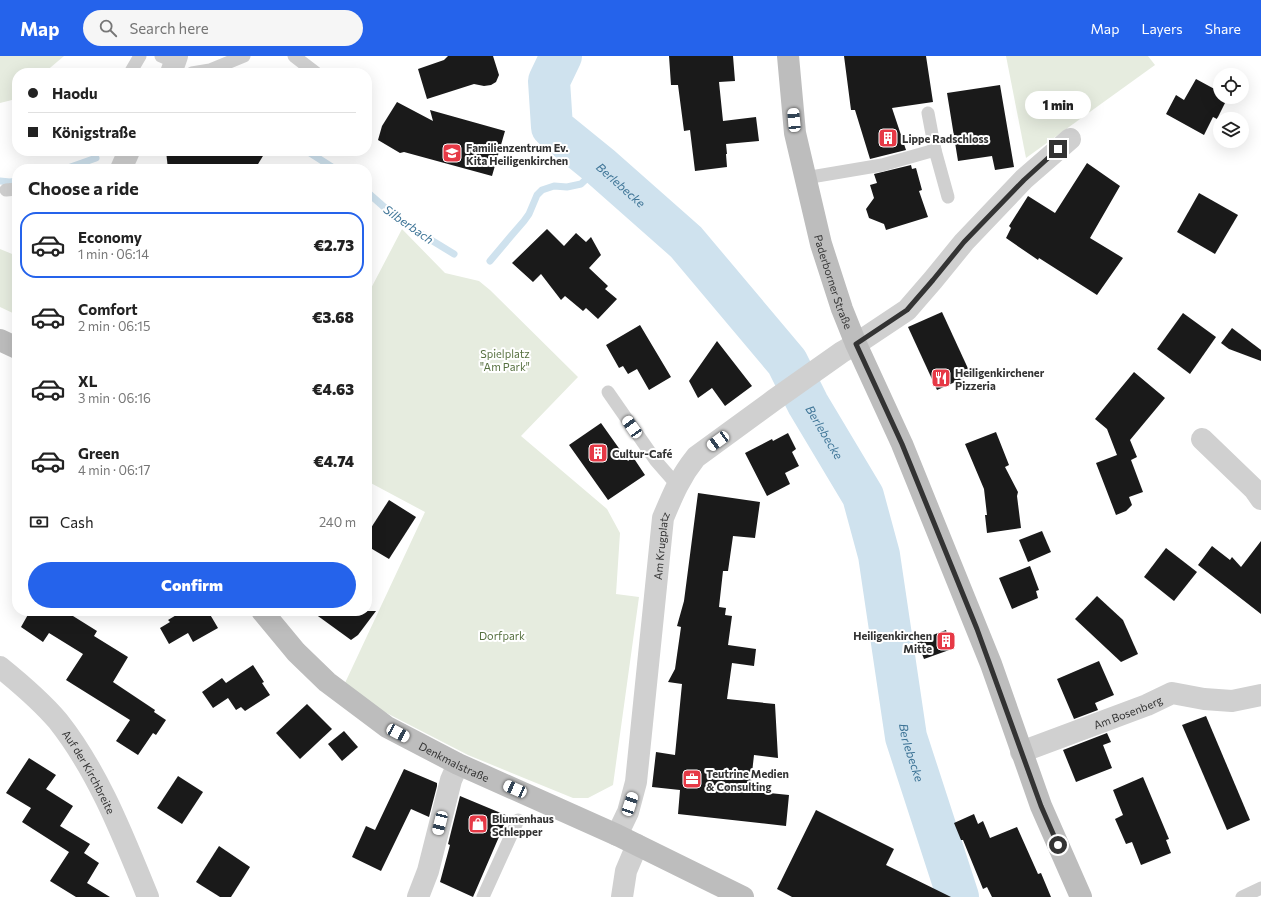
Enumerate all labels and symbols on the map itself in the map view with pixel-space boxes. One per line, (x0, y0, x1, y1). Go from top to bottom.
callout: 1 min (1025, 91, 1091, 119)
car (787, 108, 801, 132)
building icon: Lippe Radschloss (877, 127, 899, 149)
place label: Lippe Radschloss (902, 132, 989, 145)
route end (1049, 140, 1067, 158)
place label: Familienzentrum Ev. Kita Heiligenkirchen (466, 141, 568, 167)
school or university icon: Familienzentrum Ev. Kita Heiligenkirchen (441, 142, 463, 164)
water label: Berlebecke (594, 160, 649, 210)
water label: Silberbach (381, 202, 437, 246)
street label: Paderborner Straße (812, 233, 856, 331)
park label: Spielplatz "Am Park" (480, 347, 530, 373)
place label: Heiligenkirchener Pizzeria (955, 366, 1045, 392)
restaurant icon: Heiligenkirchener Pizzeria (930, 367, 952, 389)
water label: Berlebecke (803, 403, 847, 462)
car (620, 414, 644, 440)
car (705, 429, 731, 453)
building icon: Cultur-Café (587, 442, 609, 464)
place label: Cultur-Café (612, 447, 673, 460)
street label: Am Krugplatz (650, 509, 672, 580)
park label: Dorfpark (479, 629, 525, 642)
place label: Heiligenkirchen Mitte (853, 629, 932, 655)
building icon: Heiligenkirchen Mitte (935, 630, 957, 652)
street label: Am Bosenberg (1091, 692, 1164, 731)
car (385, 722, 411, 744)
water label: Berlebecke (897, 722, 927, 784)
street label: Auf der Kirchbreite (60, 727, 118, 816)
street label: Denkmalstraße (417, 739, 492, 784)
place label: Teutrine Medien & Consulting (706, 767, 789, 793)
office icon: Teutrine Medien & Consulting (681, 768, 703, 790)
car (502, 779, 528, 799)
car (621, 791, 639, 817)
car (431, 810, 449, 836)
place label: Blumenhaus Schlepper (492, 812, 554, 838)
shop icon: Blumenhaus Schlepper (467, 813, 489, 835)
route start (1049, 836, 1067, 854)

